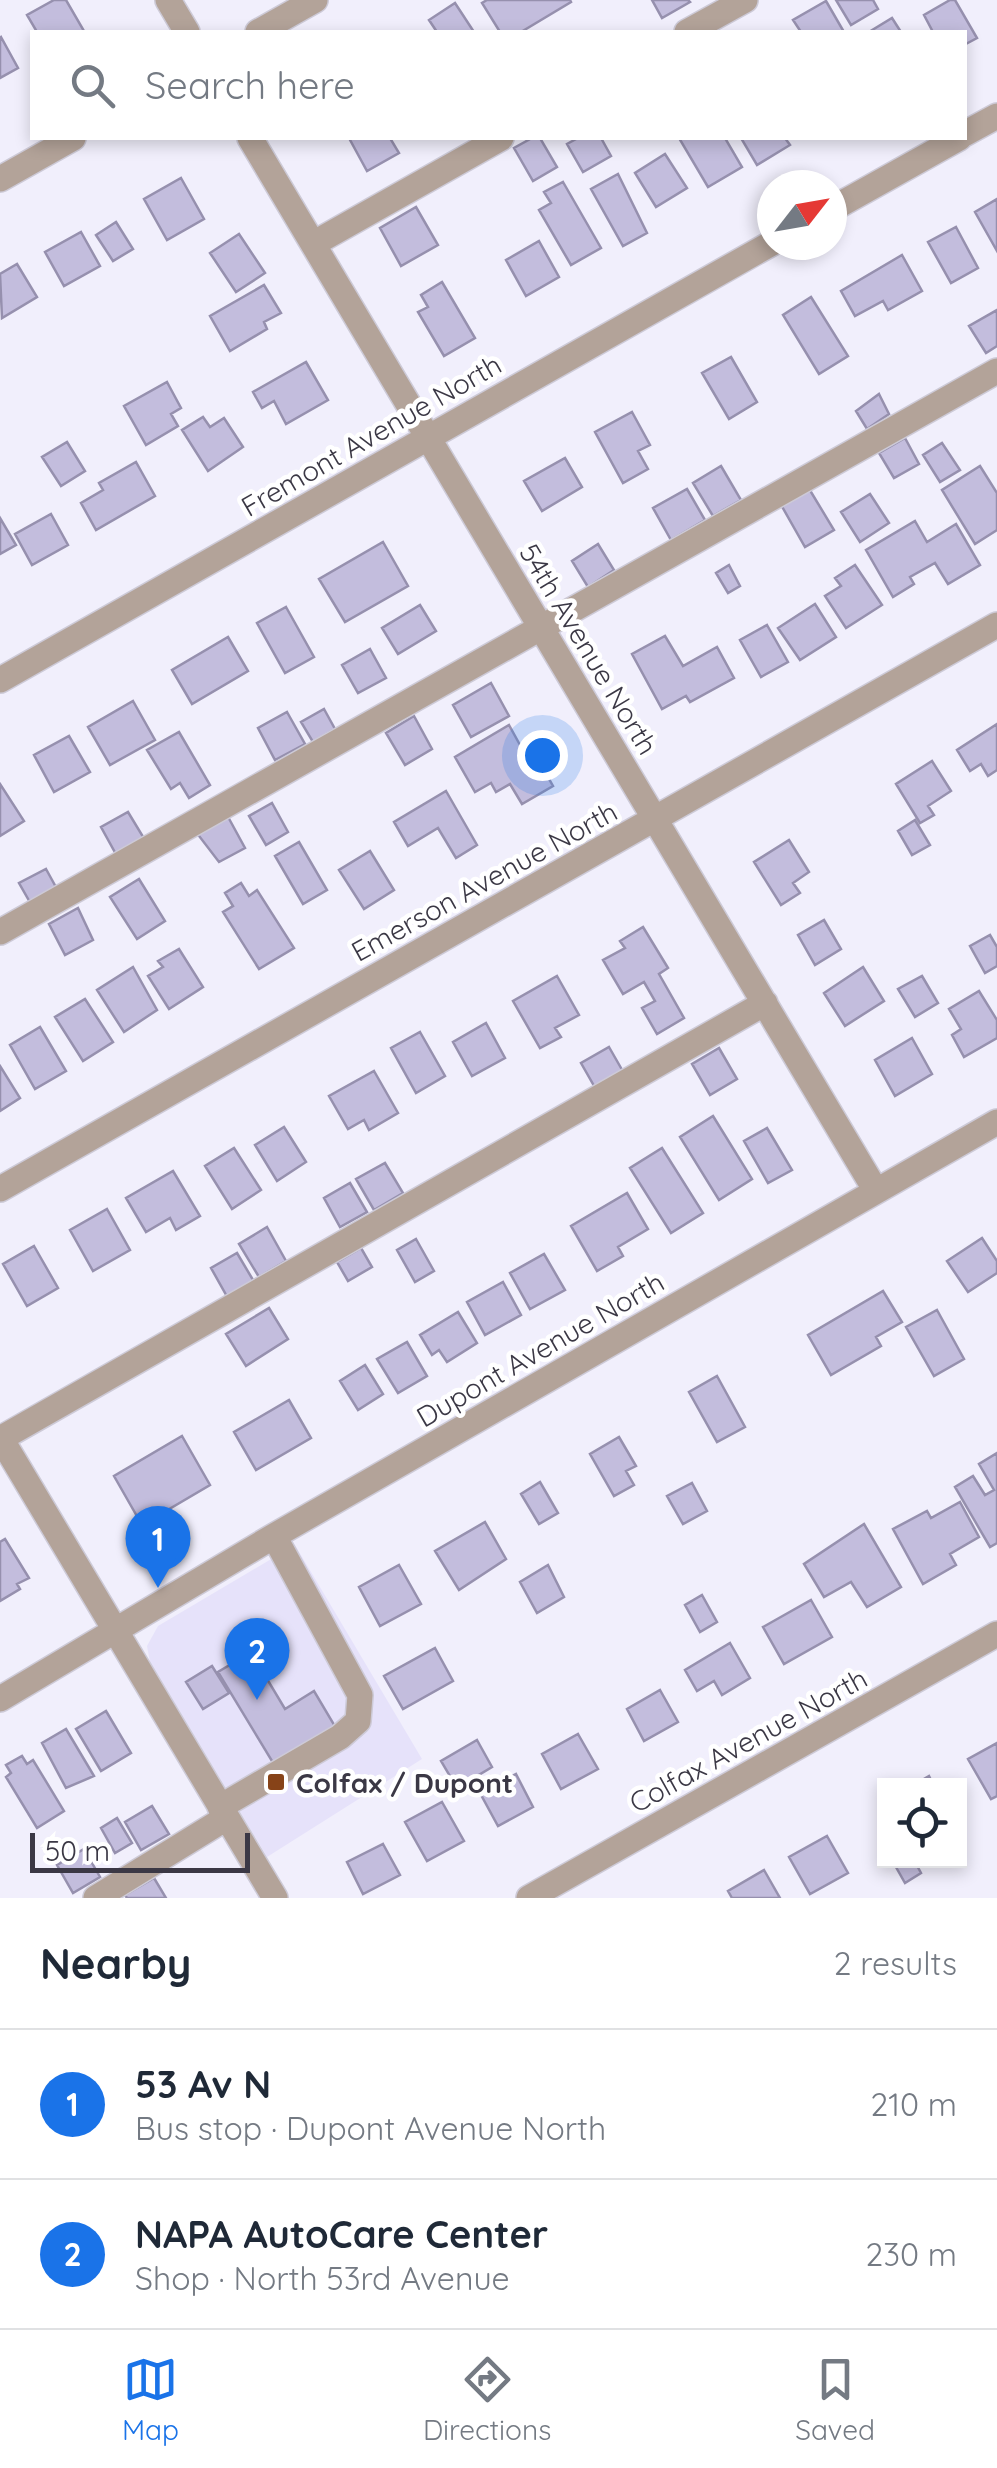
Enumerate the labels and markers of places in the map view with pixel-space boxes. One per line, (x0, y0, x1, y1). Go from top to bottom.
pin: 1 (126, 1506, 190, 1588)
pin: 2 (224, 1618, 290, 1700)
place label: Colfax / Dupont (296, 1765, 513, 1800)
marker: Colfax / Dupont (265, 1771, 287, 1793)

